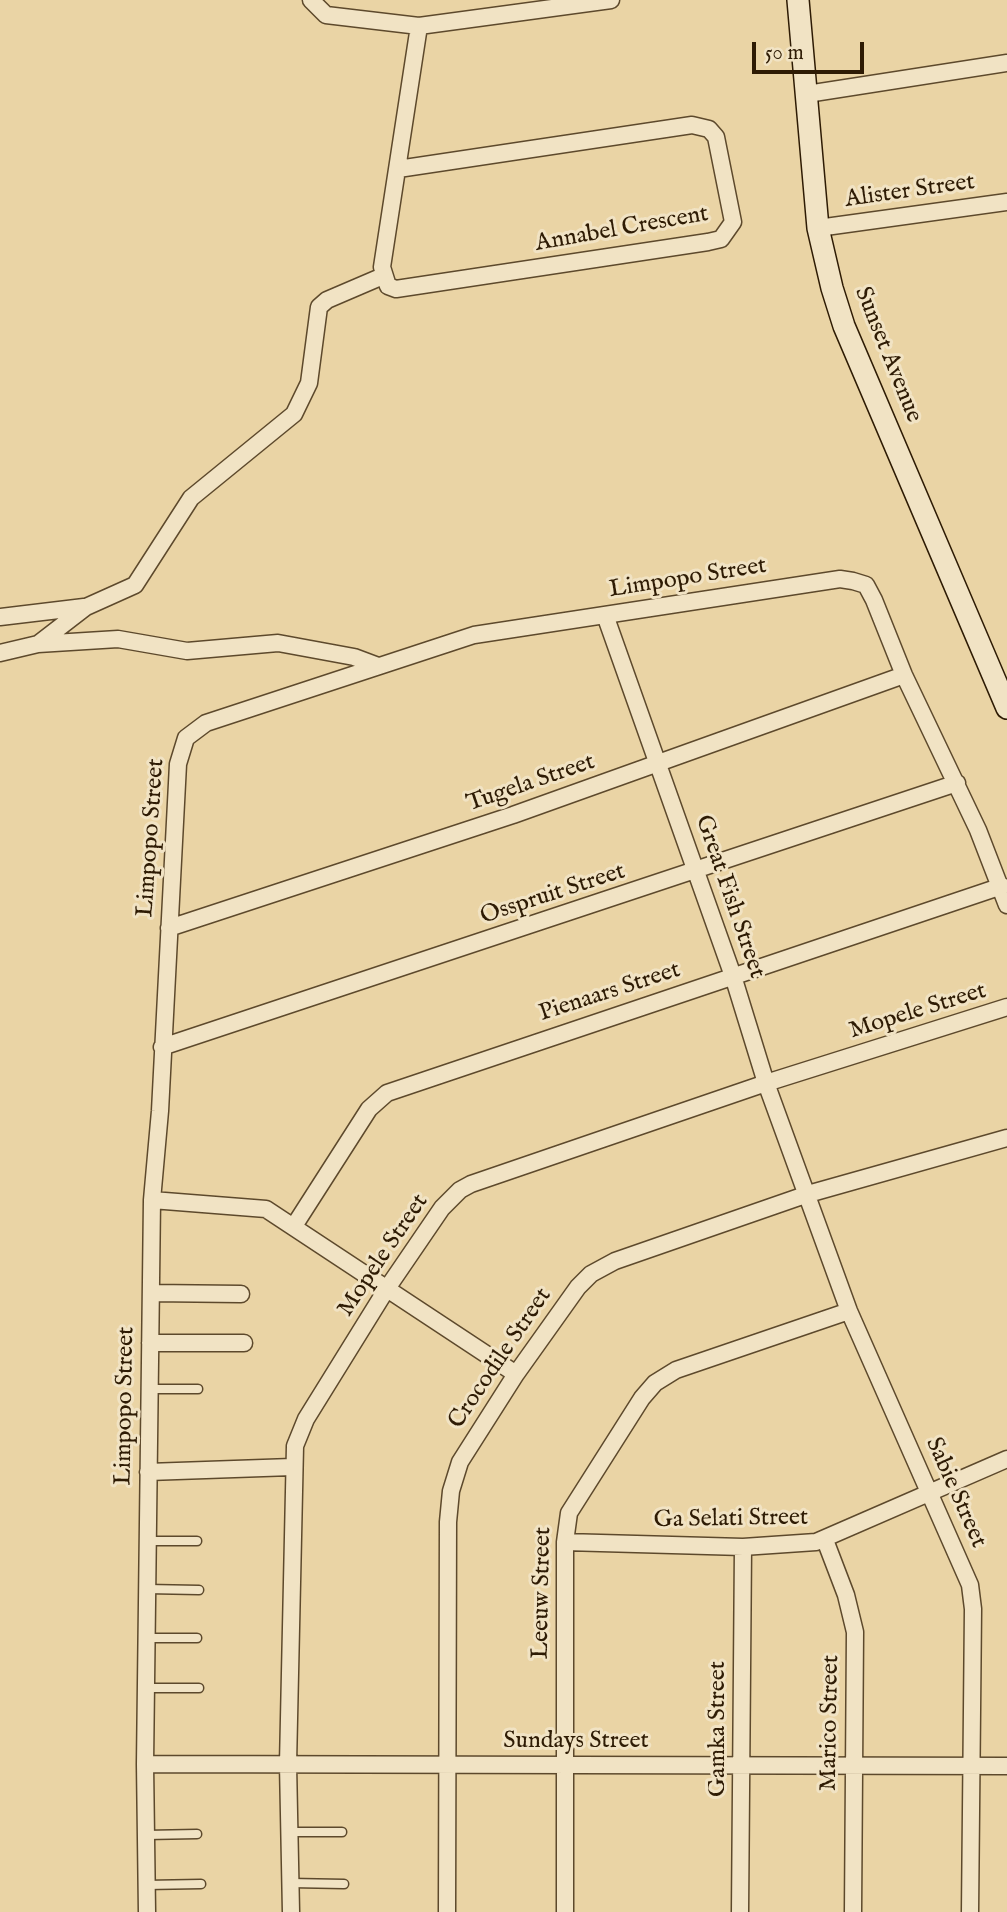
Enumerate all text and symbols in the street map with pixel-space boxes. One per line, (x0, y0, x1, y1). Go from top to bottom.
scale bar (755, 28, 867, 72)
text: 50 m (765, 40, 804, 67)
street label: Alister Street (843, 169, 977, 215)
street label: Annabel Crescent (533, 201, 711, 259)
street label: Sunset Avenue (847, 283, 927, 427)
street label: Limpopo Street (607, 552, 769, 606)
street label: Tugela Street (463, 749, 599, 819)
street label: Limpopo Street (132, 758, 172, 918)
street label: Great Fish Street (688, 812, 770, 982)
street label: Osspruit Street (477, 858, 629, 932)
street label: Pienaars Street (536, 957, 684, 1029)
street label: Mopele Street (846, 978, 990, 1046)
street label: Mopele Street (332, 1189, 436, 1323)
street label: Crocodile Street (443, 1283, 559, 1435)
street label: Limpopo Street (110, 1326, 142, 1486)
street label: Sabie Street (918, 1433, 992, 1553)
street label: Ga Selati Street (654, 1504, 808, 1536)
street label: Leeuw Street (527, 1527, 559, 1659)
street label: Marico Street (815, 1655, 847, 1791)
street label: Gamka Street (705, 1661, 733, 1797)
street label: Sundays Street (503, 1728, 649, 1756)

